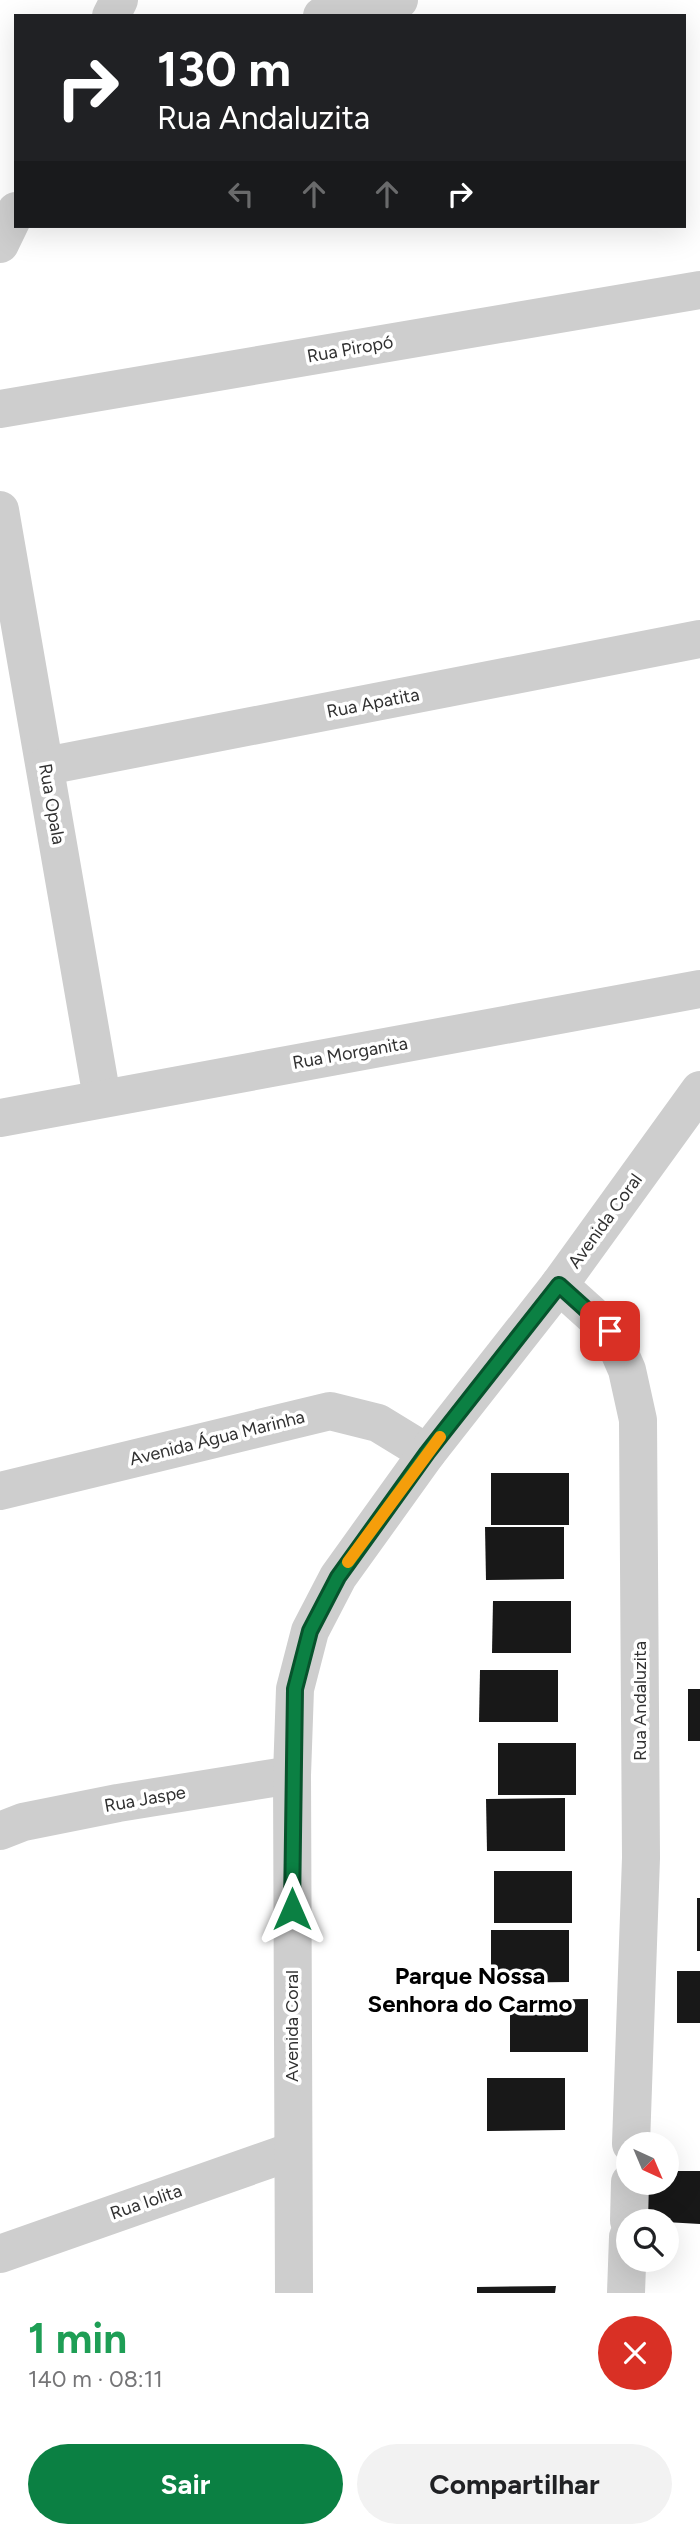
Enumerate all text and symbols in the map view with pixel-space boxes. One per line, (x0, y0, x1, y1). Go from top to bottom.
text: 130 m (157, 39, 291, 98)
icon: right (42, 42, 133, 133)
text: Rua Andaluzita (157, 99, 370, 137)
icon: left (222, 175, 260, 213)
icon: ahead (295, 175, 333, 213)
icon: ahead (368, 175, 406, 213)
icon: right (441, 175, 479, 213)
street label: Rua Piropó (305, 331, 395, 367)
street label: Rua Apatita (325, 683, 421, 723)
street label: Rua Opala (34, 762, 70, 846)
street label: Rua Morganita (291, 1032, 409, 1074)
street label: Avenida Coral (563, 1169, 647, 1273)
pin (580, 1301, 640, 1361)
icon: arrive (591, 1312, 629, 1350)
street label: Avenida Água Marinha (127, 1406, 307, 1470)
street label: Rua Andaluzita (629, 1641, 651, 1761)
street label: Rua Jaspe (103, 1781, 188, 1817)
position arrow (255, 1872, 329, 1946)
district label: Parque Nossa Senhora do Carmo (368, 1961, 572, 2018)
street label: Avenida Coral (281, 1970, 303, 2082)
north arrow (616, 2132, 679, 2194)
map controls (616, 2132, 679, 2272)
street label: Rua Iolita (107, 2179, 185, 2225)
button: search (616, 2209, 679, 2272)
text: 1 min (28, 2313, 127, 2364)
button: close (598, 2316, 672, 2390)
text: 140 m · 08:11 (28, 2365, 163, 2393)
button: Sair (28, 2444, 343, 2524)
button: Compartilhar (357, 2444, 672, 2524)

